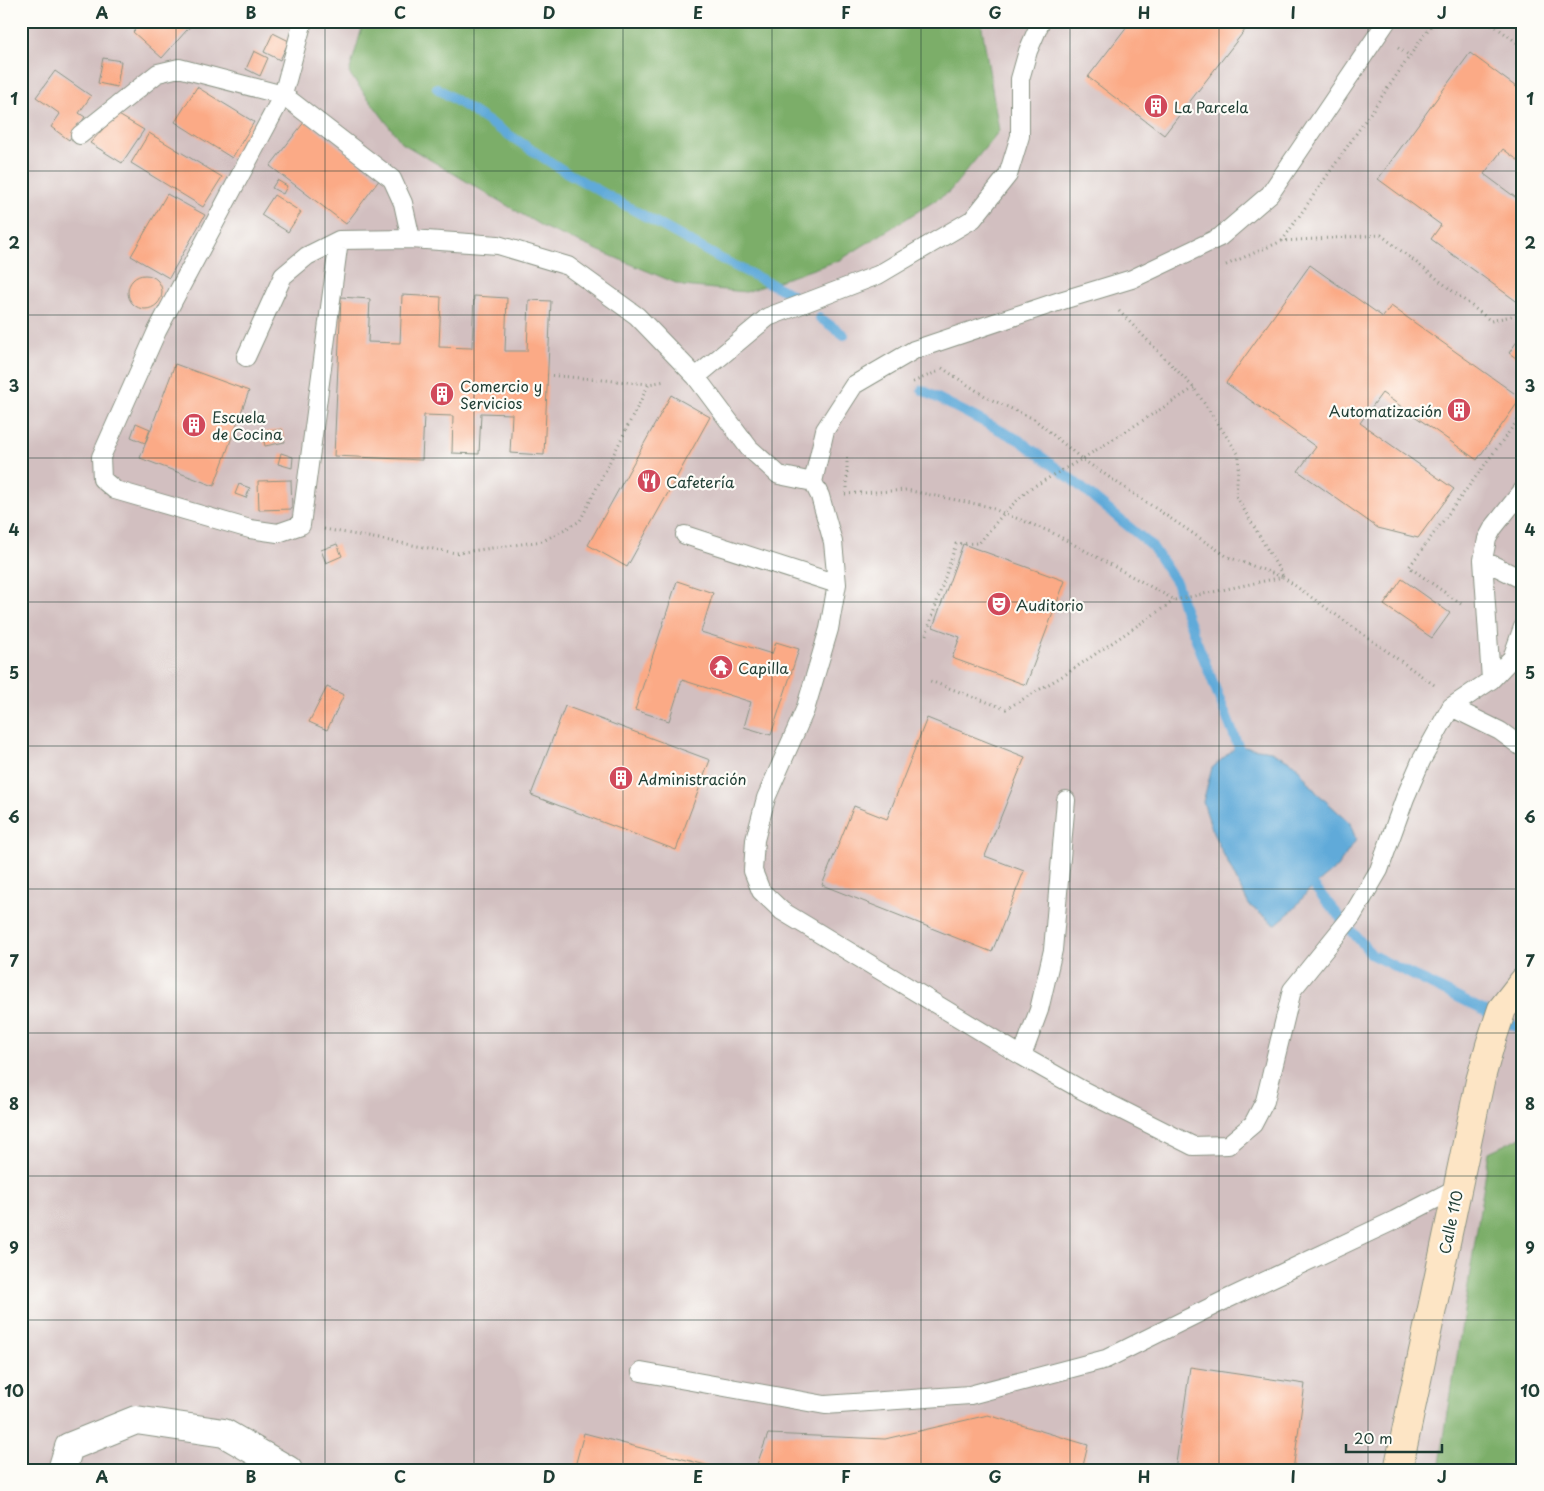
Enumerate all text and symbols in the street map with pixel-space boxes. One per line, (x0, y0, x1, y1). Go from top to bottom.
text: A (96, 0, 109, 24)
text: B (246, 0, 257, 24)
text: C (394, 0, 406, 24)
text: D (543, 0, 555, 24)
text: E (693, 0, 703, 24)
text: F (841, 0, 851, 24)
text: G (988, 0, 1002, 24)
text: H (1138, 0, 1150, 24)
text: I (1290, 0, 1296, 24)
text: J (1437, 0, 1447, 24)
text: 1 (10, 86, 18, 110)
text: 1 (1526, 86, 1534, 110)
building icon: La Parcela (1143, 93, 1169, 119)
place label: La Parcela (1174, 95, 1248, 118)
text: 2 (8, 230, 20, 254)
text: 2 (1524, 230, 1536, 254)
text: 3 (9, 373, 19, 397)
text: 3 (1525, 373, 1535, 397)
place label: Comercio y Servicios (460, 374, 542, 414)
building icon: Comercio y Servicios (429, 381, 455, 407)
building icon: Automatización (1446, 397, 1472, 423)
place label: Automatización (1329, 399, 1442, 422)
place label: Escuela de Cocina (212, 405, 283, 445)
building icon: Escuela de Cocina (181, 412, 207, 438)
restaurant icon: Cafetería (636, 468, 662, 494)
place label: Cafetería (666, 470, 735, 493)
text: 4 (9, 517, 20, 541)
text: 4 (1525, 517, 1536, 541)
theatre icon: Auditorio (986, 591, 1012, 617)
place label: Auditorio (1016, 593, 1083, 616)
temple icon: Capilla (708, 654, 734, 680)
place label: Capilla (738, 656, 789, 679)
text: 5 (9, 660, 19, 684)
text: 5 (1525, 660, 1535, 684)
building icon: Administración (608, 765, 634, 791)
place label: Administración (638, 767, 747, 790)
text: 6 (8, 804, 20, 828)
text: 6 (1524, 804, 1536, 828)
text: 7 (9, 948, 19, 972)
text: 7 (1525, 948, 1535, 972)
text: 8 (9, 1091, 19, 1115)
text: 8 (1525, 1091, 1535, 1115)
street label: Calle 110 (1432, 1188, 1468, 1256)
text: 9 (9, 1235, 19, 1259)
text: 9 (1525, 1235, 1535, 1259)
text: 10 (4, 1378, 24, 1402)
text: 10 (1520, 1378, 1540, 1402)
scale bar (1346, 1421, 1443, 1453)
text: 20 m (1354, 1426, 1393, 1449)
text: A (96, 1464, 109, 1488)
text: B (246, 1464, 257, 1488)
text: C (394, 1464, 406, 1488)
text: D (543, 1464, 555, 1488)
text: E (693, 1464, 703, 1488)
text: F (841, 1464, 851, 1488)
text: G (988, 1464, 1002, 1488)
text: H (1138, 1464, 1150, 1488)
text: I (1290, 1464, 1296, 1488)
text: J (1437, 1464, 1447, 1488)

